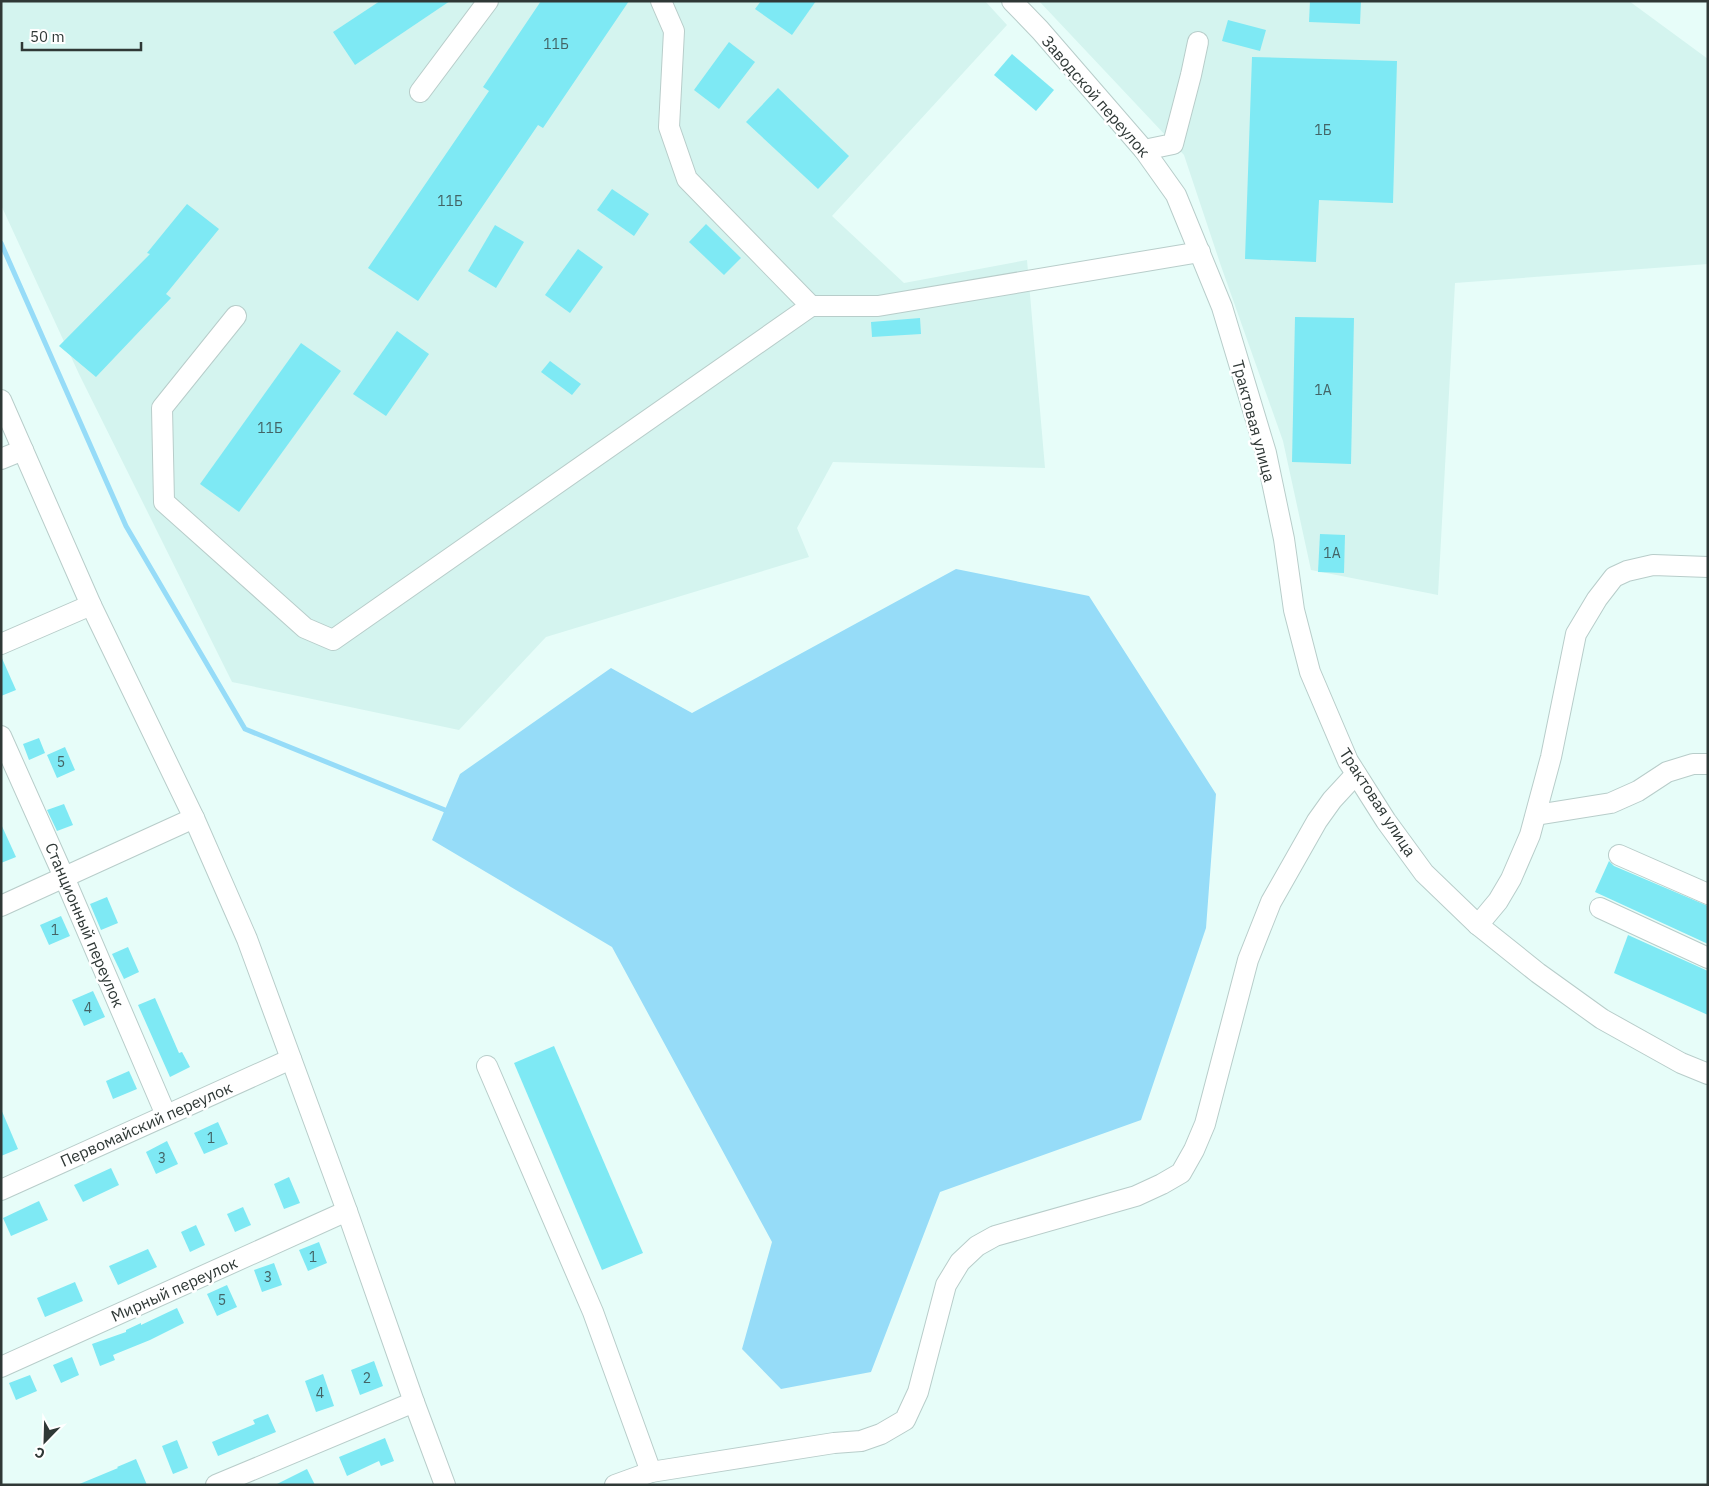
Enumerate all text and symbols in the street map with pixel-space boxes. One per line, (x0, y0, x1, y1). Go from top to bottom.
scale bar (22, 20, 141, 52)
text: 50 m (30, 27, 65, 46)
street label: Заводской переулок (1038, 31, 1154, 161)
house number: 11Б (543, 35, 569, 53)
house number: 1Б (1314, 121, 1332, 139)
house number: 11Б (437, 192, 463, 210)
street label: Трактовая улица (1228, 358, 1280, 485)
house number: 1А (1314, 381, 1332, 399)
house number: 11Б (257, 419, 283, 437)
house number: 1А (1323, 544, 1341, 562)
street label: Трактовая улица (1335, 744, 1421, 860)
house number: 5 (57, 753, 65, 771)
street label: Станционный переулок (41, 840, 129, 1011)
house number: 1 (51, 921, 59, 939)
house number: 4 (84, 999, 92, 1017)
street label: Первомайский переулок (57, 1077, 235, 1171)
house number: 1 (207, 1129, 215, 1147)
house number: 3 (158, 1149, 166, 1167)
house number: 1 (309, 1248, 317, 1266)
street label: Мирный переулок (108, 1252, 241, 1326)
house number: 3 (264, 1268, 272, 1286)
house number: 5 (218, 1291, 226, 1309)
house number: 2 (363, 1369, 371, 1387)
house number: 4 (316, 1384, 324, 1402)
north arrow (20, 1416, 70, 1466)
text: С (32, 1443, 48, 1463)

